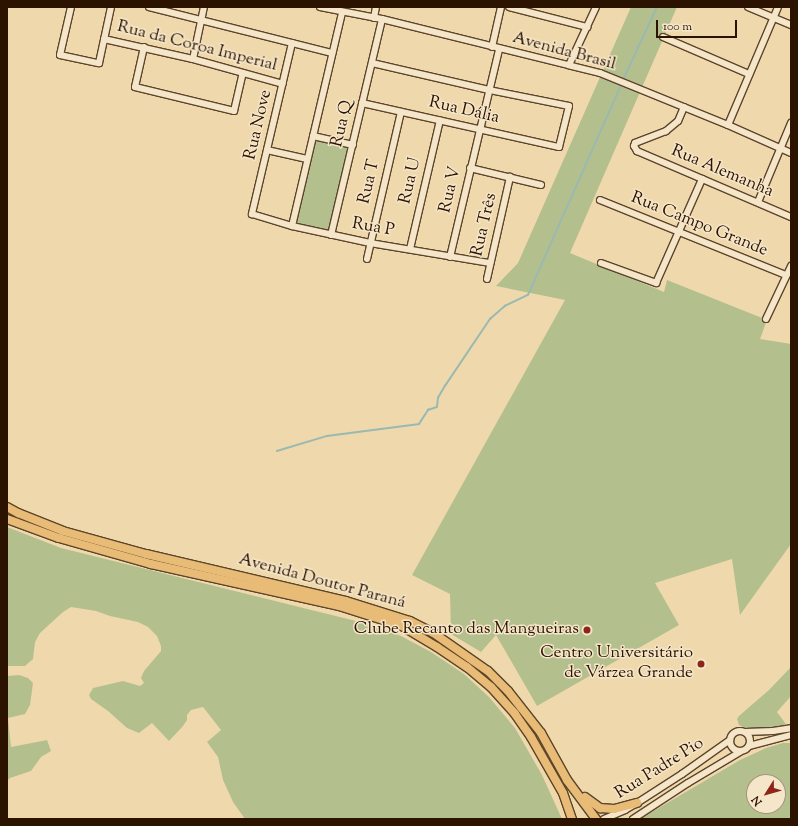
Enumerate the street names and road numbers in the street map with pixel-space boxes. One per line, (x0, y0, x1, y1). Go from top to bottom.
street label: Rua da Coroa Imperial (115, 17, 279, 77)
street label: Avenida Brasil (510, 28, 618, 76)
street label: Rua Nove (241, 88, 277, 162)
street label: Rua Dália (427, 93, 501, 129)
street label: Rua Q (328, 99, 358, 149)
street label: Rua Alemanha (668, 141, 776, 203)
street label: Rua U (396, 156, 426, 206)
street label: Rua T (355, 158, 385, 206)
street label: Rua V (436, 165, 466, 215)
street label: Rua Campo Grande (628, 188, 770, 262)
street label: Rua Três (468, 191, 502, 259)
street label: Rua P (350, 214, 396, 242)
street label: Avenida Doutor Paraná (236, 550, 408, 614)
street label: Rua Padre Pio (612, 734, 708, 804)

